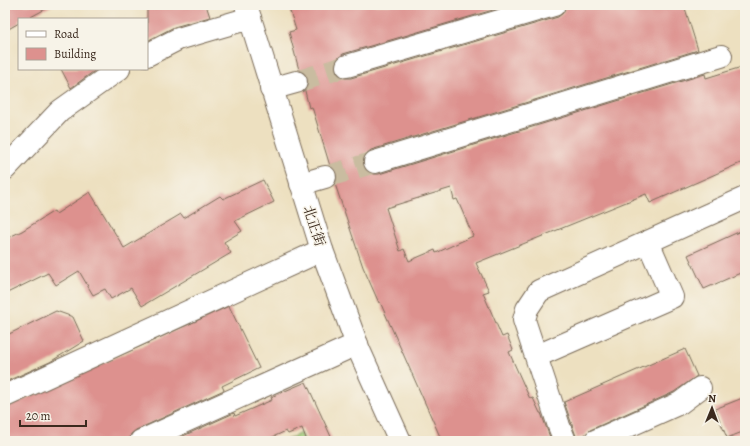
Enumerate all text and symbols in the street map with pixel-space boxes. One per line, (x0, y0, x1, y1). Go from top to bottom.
legend (18, 18, 148, 70)
text: Road (54, 26, 80, 42)
text: Building (54, 46, 96, 62)
street label: 北正街 (298, 203, 330, 249)
north arrow (692, 388, 732, 428)
text: N (708, 391, 716, 406)
scale bar (20, 402, 86, 428)
text: 20 m (26, 408, 50, 424)

